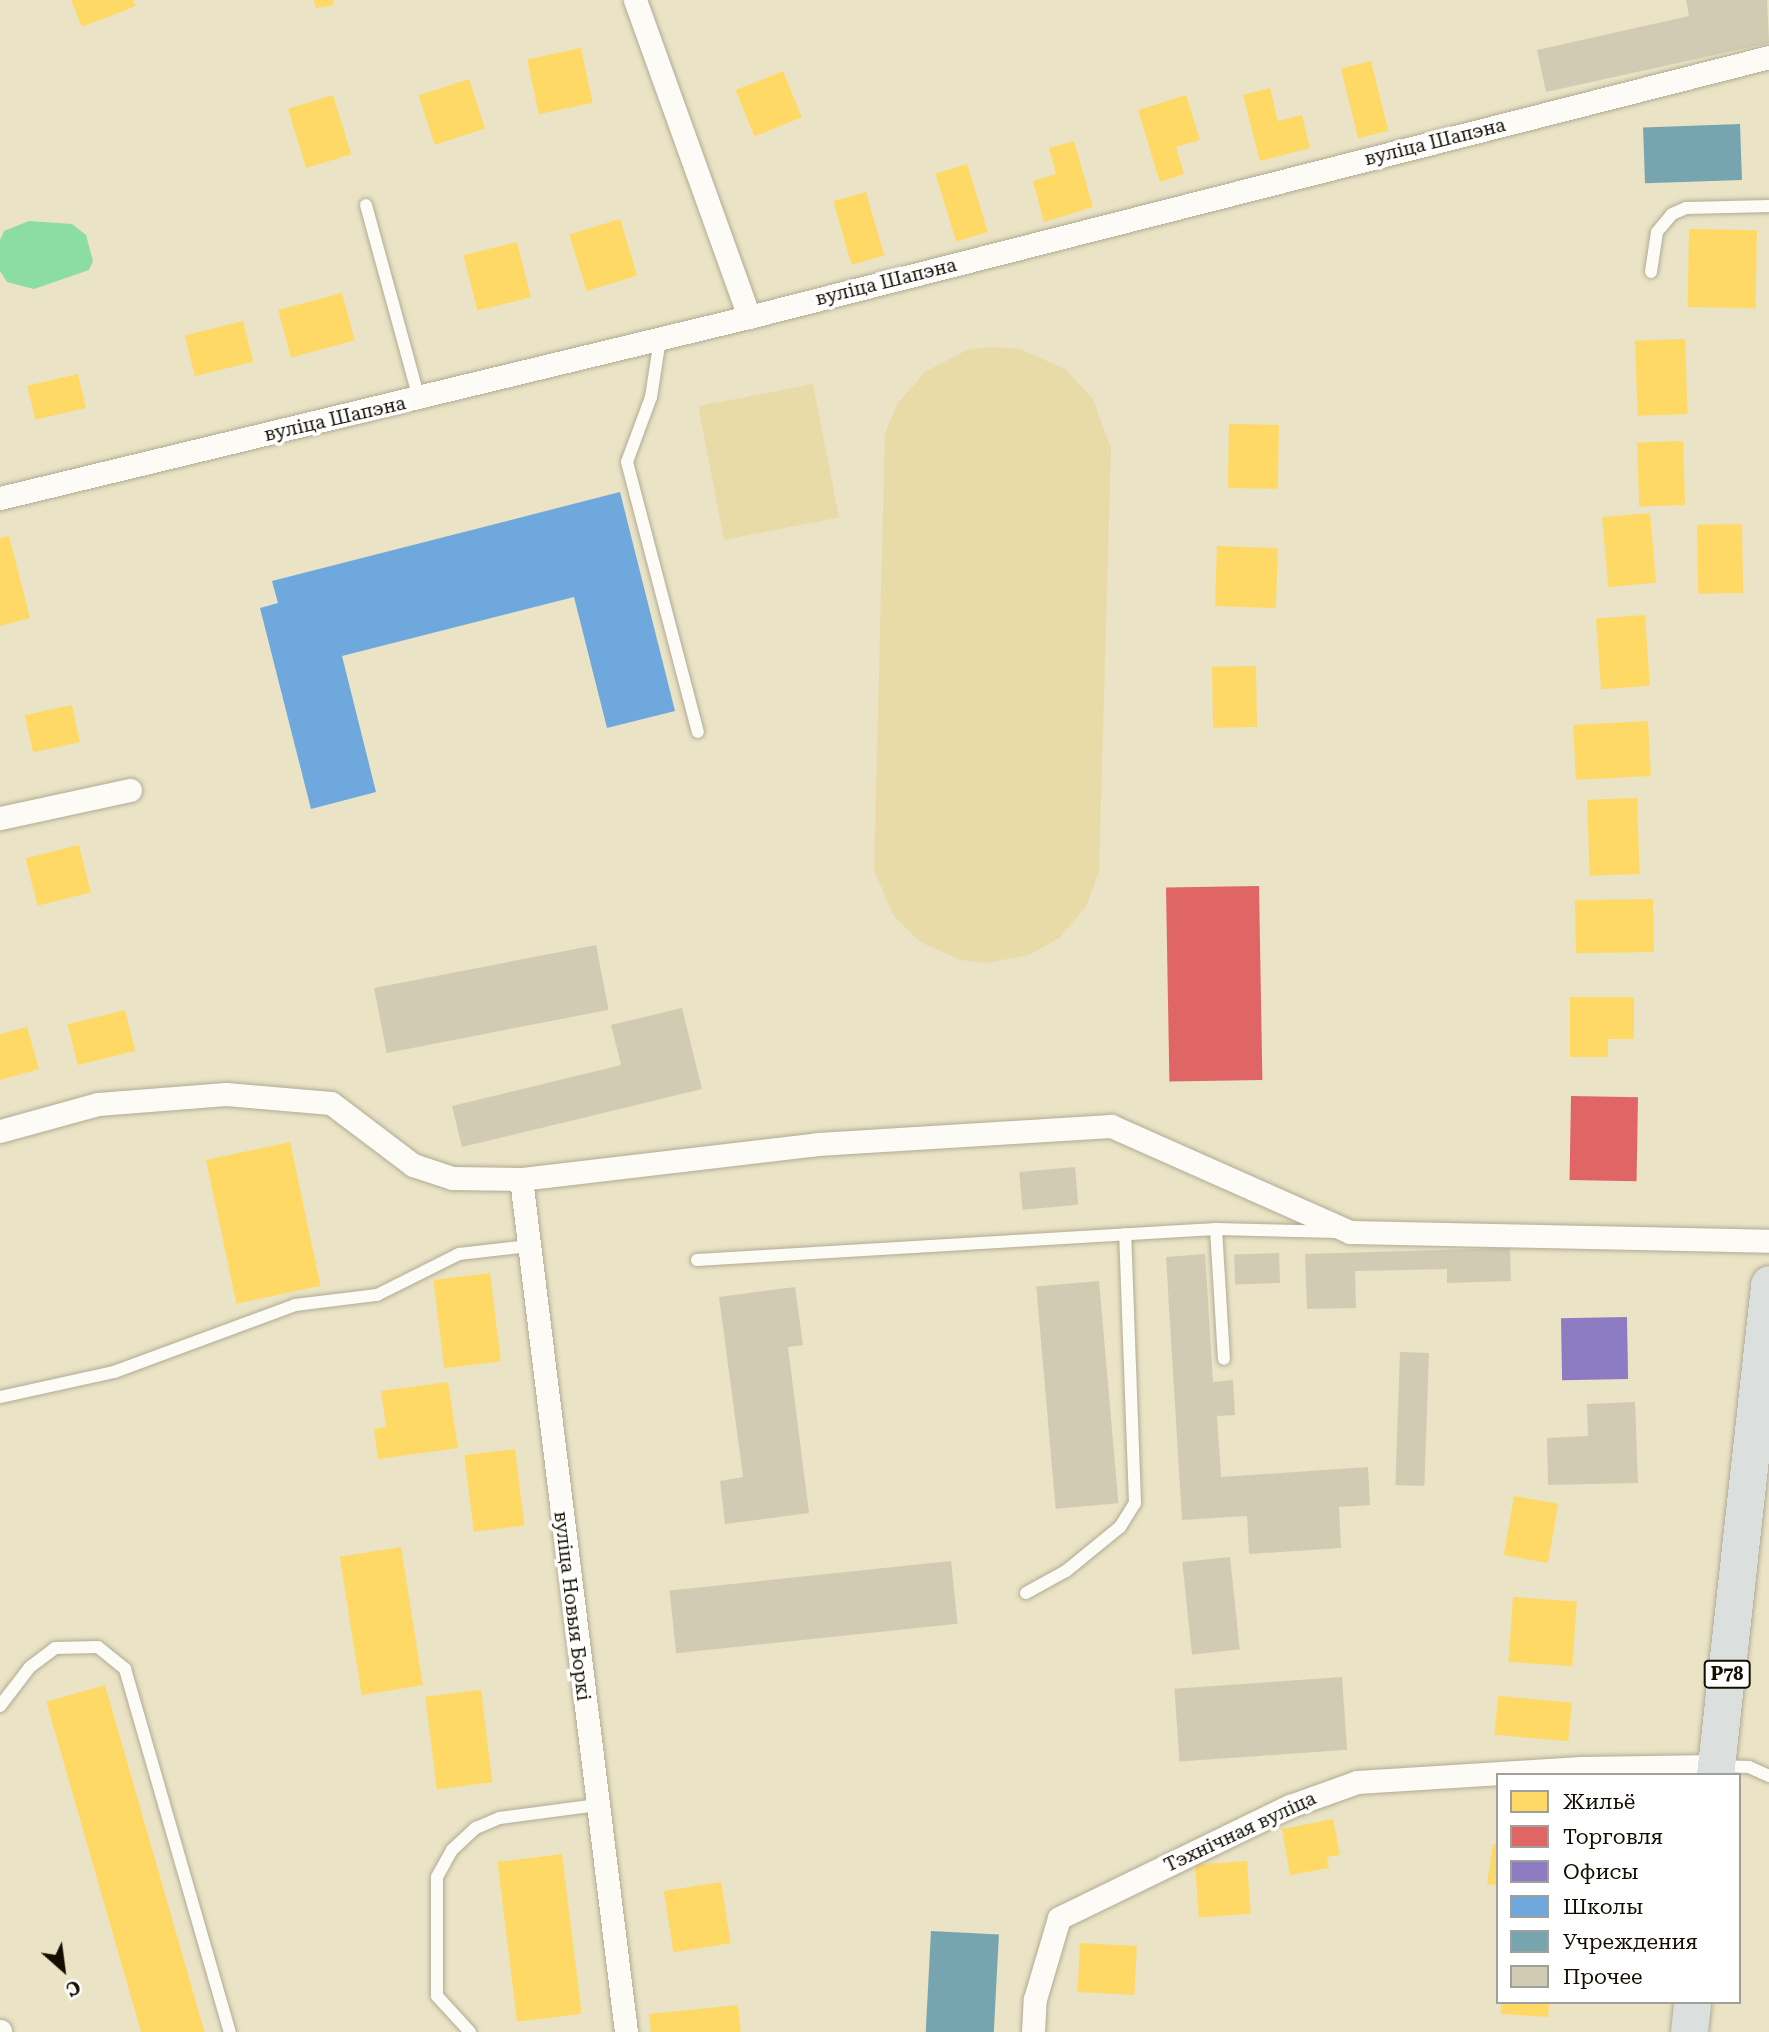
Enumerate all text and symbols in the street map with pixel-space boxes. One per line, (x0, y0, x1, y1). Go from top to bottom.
street label: вуліца Шапэна (1362, 113, 1508, 171)
street label: вуліца Шапэна (813, 253, 959, 311)
street label: вуліца Шапэна (262, 392, 408, 446)
street label: вуліца Новыя Боркі (549, 1510, 595, 1702)
road number: Р78 (1702, 1660, 1752, 1688)
legend (1496, 1773, 1741, 2004)
street label: Тэхнічная вуліца (1161, 1787, 1319, 1877)
text: Жильё (1563, 1790, 1635, 1814)
text: Торговля (1563, 1825, 1663, 1849)
text: Офисы (1563, 1860, 1638, 1884)
text: Школы (1563, 1895, 1643, 1919)
text: Учреждения (1563, 1930, 1698, 1954)
north arrow (28, 1934, 98, 2004)
text: Прочее (1563, 1965, 1643, 1989)
text: С (62, 1975, 84, 2001)

